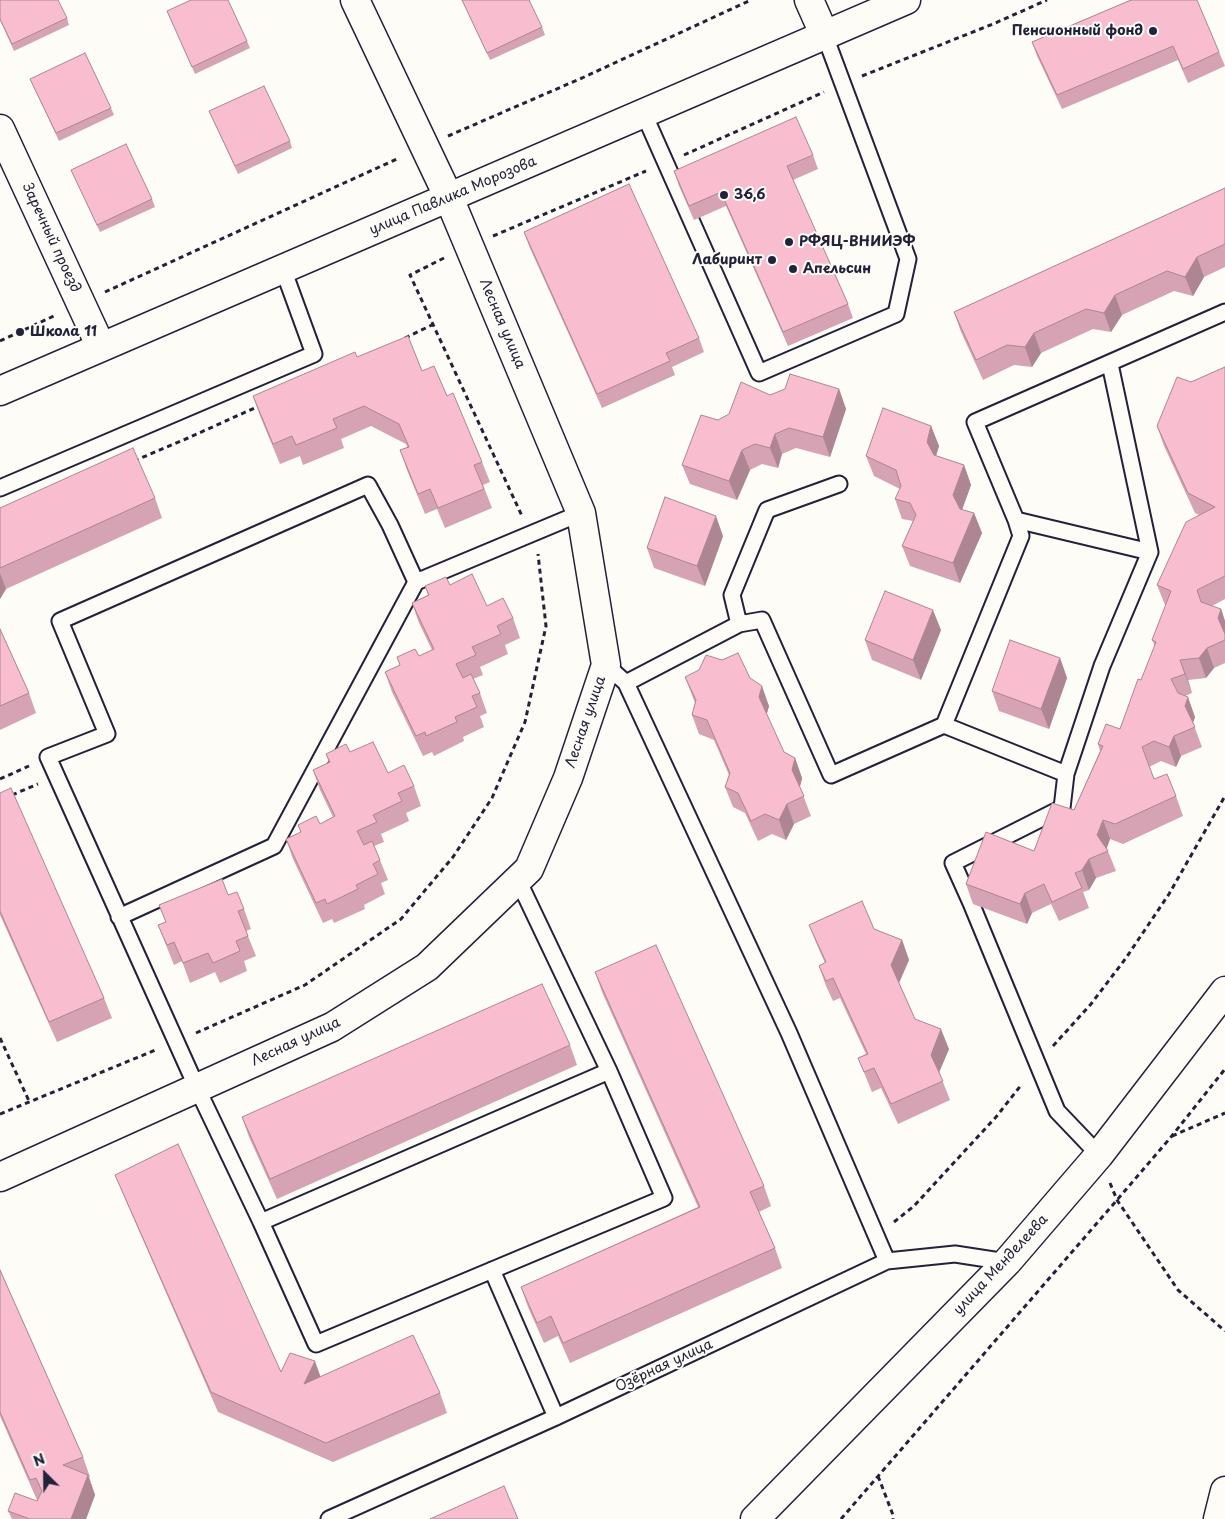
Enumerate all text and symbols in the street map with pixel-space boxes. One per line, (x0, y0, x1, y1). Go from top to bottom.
place label: Пенсионный фонд (1012, 23, 1143, 39)
marker: Пенсионный фонд (1147, 25, 1159, 37)
street label: улица Павлика Морозова (367, 153, 539, 239)
street label: Заречный проезд (18, 181, 84, 295)
place label: 36,6 (734, 187, 765, 203)
marker: 36,6 (718, 189, 730, 201)
place label: РФЯЦ-ВНИИЭФ (799, 234, 915, 250)
marker: РФЯЦ-ВНИИЭФ (783, 236, 795, 248)
place label: Лабиринт (692, 252, 762, 268)
marker: Лабиринт (766, 254, 778, 266)
place label: Апельсин (803, 261, 871, 277)
marker: Апельсин (787, 263, 799, 275)
street label: Лесная улица (476, 277, 528, 371)
place label: Школа 11 (30, 324, 97, 340)
marker: Школа 11 (14, 326, 26, 338)
street label: Лесная улица (562, 674, 610, 770)
street label: Лесная улица (249, 1014, 343, 1070)
street label: улица Менделеева (950, 1211, 1052, 1319)
street label: Озёрная улица (613, 1336, 715, 1396)
text: N (30, 1448, 48, 1472)
north arrow (20, 1449, 70, 1499)

